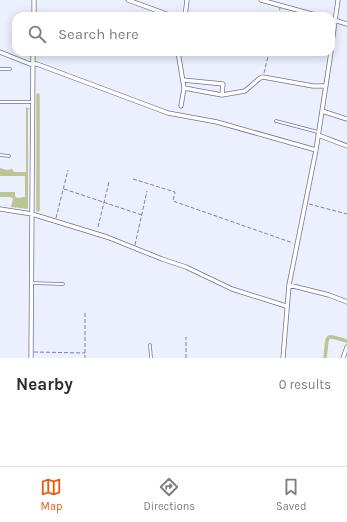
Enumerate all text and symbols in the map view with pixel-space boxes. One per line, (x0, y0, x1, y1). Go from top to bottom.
search box (12, 12, 335, 56)
icon: search (26, 23, 48, 45)
text: Search here (58, 25, 139, 43)
text: Nearby (16, 374, 73, 394)
text: 0 results (279, 377, 331, 392)
tab: Map (40, 476, 62, 513)
tab: Directions (143, 476, 195, 513)
tab: Saved (276, 476, 307, 513)

